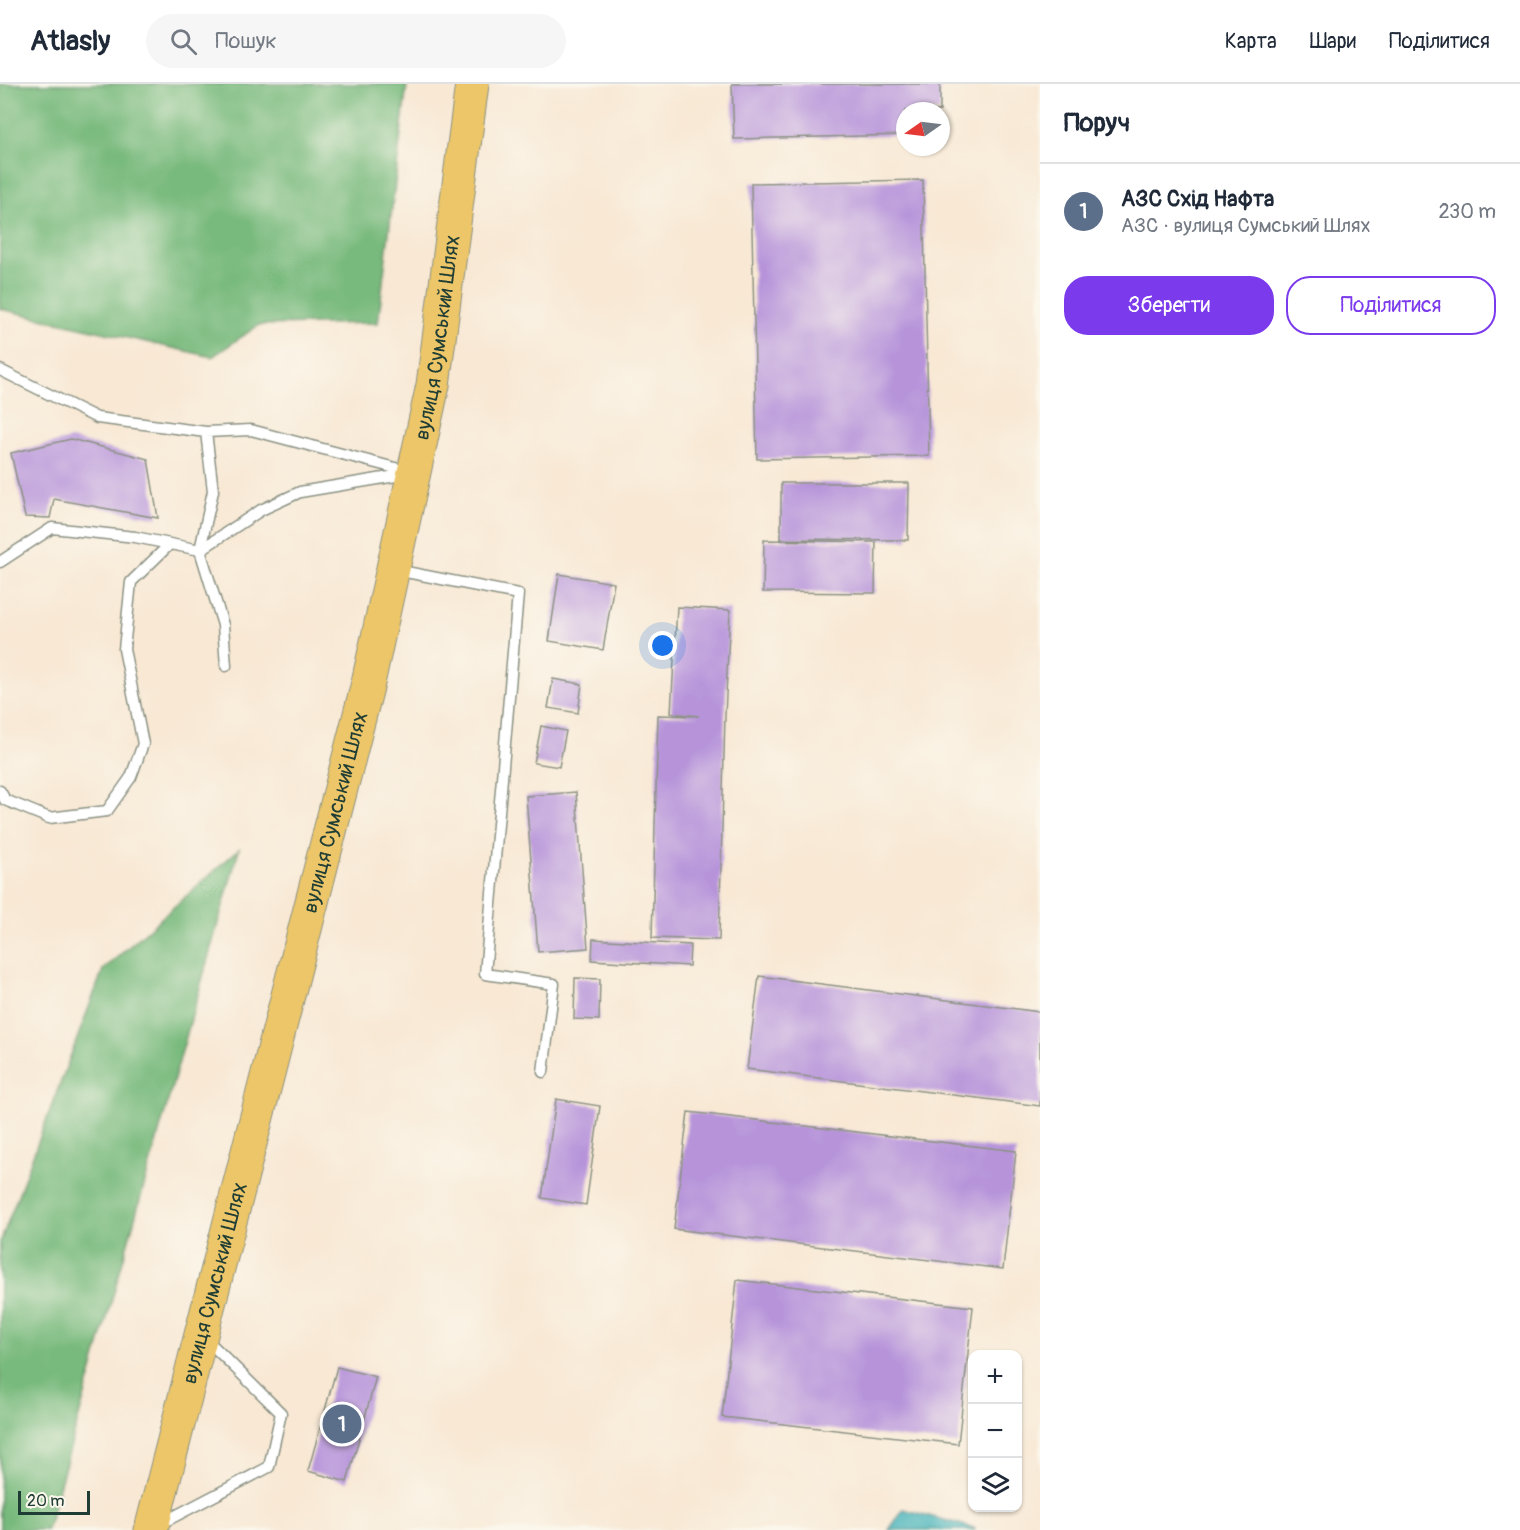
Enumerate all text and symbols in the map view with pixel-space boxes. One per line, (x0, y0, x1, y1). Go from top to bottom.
search box (146, 14, 566, 68)
text: Atlasly (30, 24, 110, 59)
icon: search (167, 25, 200, 58)
text: Пошук (215, 27, 277, 55)
text: Карта (1225, 28, 1277, 55)
text: Шари (1310, 28, 1356, 55)
text: Поділитися (1389, 28, 1490, 55)
north arrow (896, 102, 950, 156)
text: Поруч (1064, 107, 1130, 139)
text: АЗС Схід Нафта (1121, 185, 1274, 213)
text: 1 (1080, 199, 1087, 224)
text: 230 m (1439, 199, 1496, 224)
text: АЗС · вулиця Сумський Шлях (1121, 213, 1370, 238)
street label: вулиця Сумський Шлях (408, 233, 466, 443)
button: Зберегти (1064, 276, 1274, 335)
button: Поділитися (1286, 276, 1496, 335)
your location (648, 631, 677, 660)
street label: вулиця Сумський Шлях (297, 709, 374, 916)
street label: вулиця Сумський Шлях (176, 1180, 254, 1387)
map controls (968, 1350, 1022, 1512)
button: + (968, 1350, 1022, 1404)
pin: 1 (322, 1402, 362, 1446)
button: − (968, 1404, 1022, 1458)
button: layers (968, 1458, 1022, 1512)
scale bar (18, 1488, 90, 1516)
text: 20 m (27, 1491, 65, 1511)

